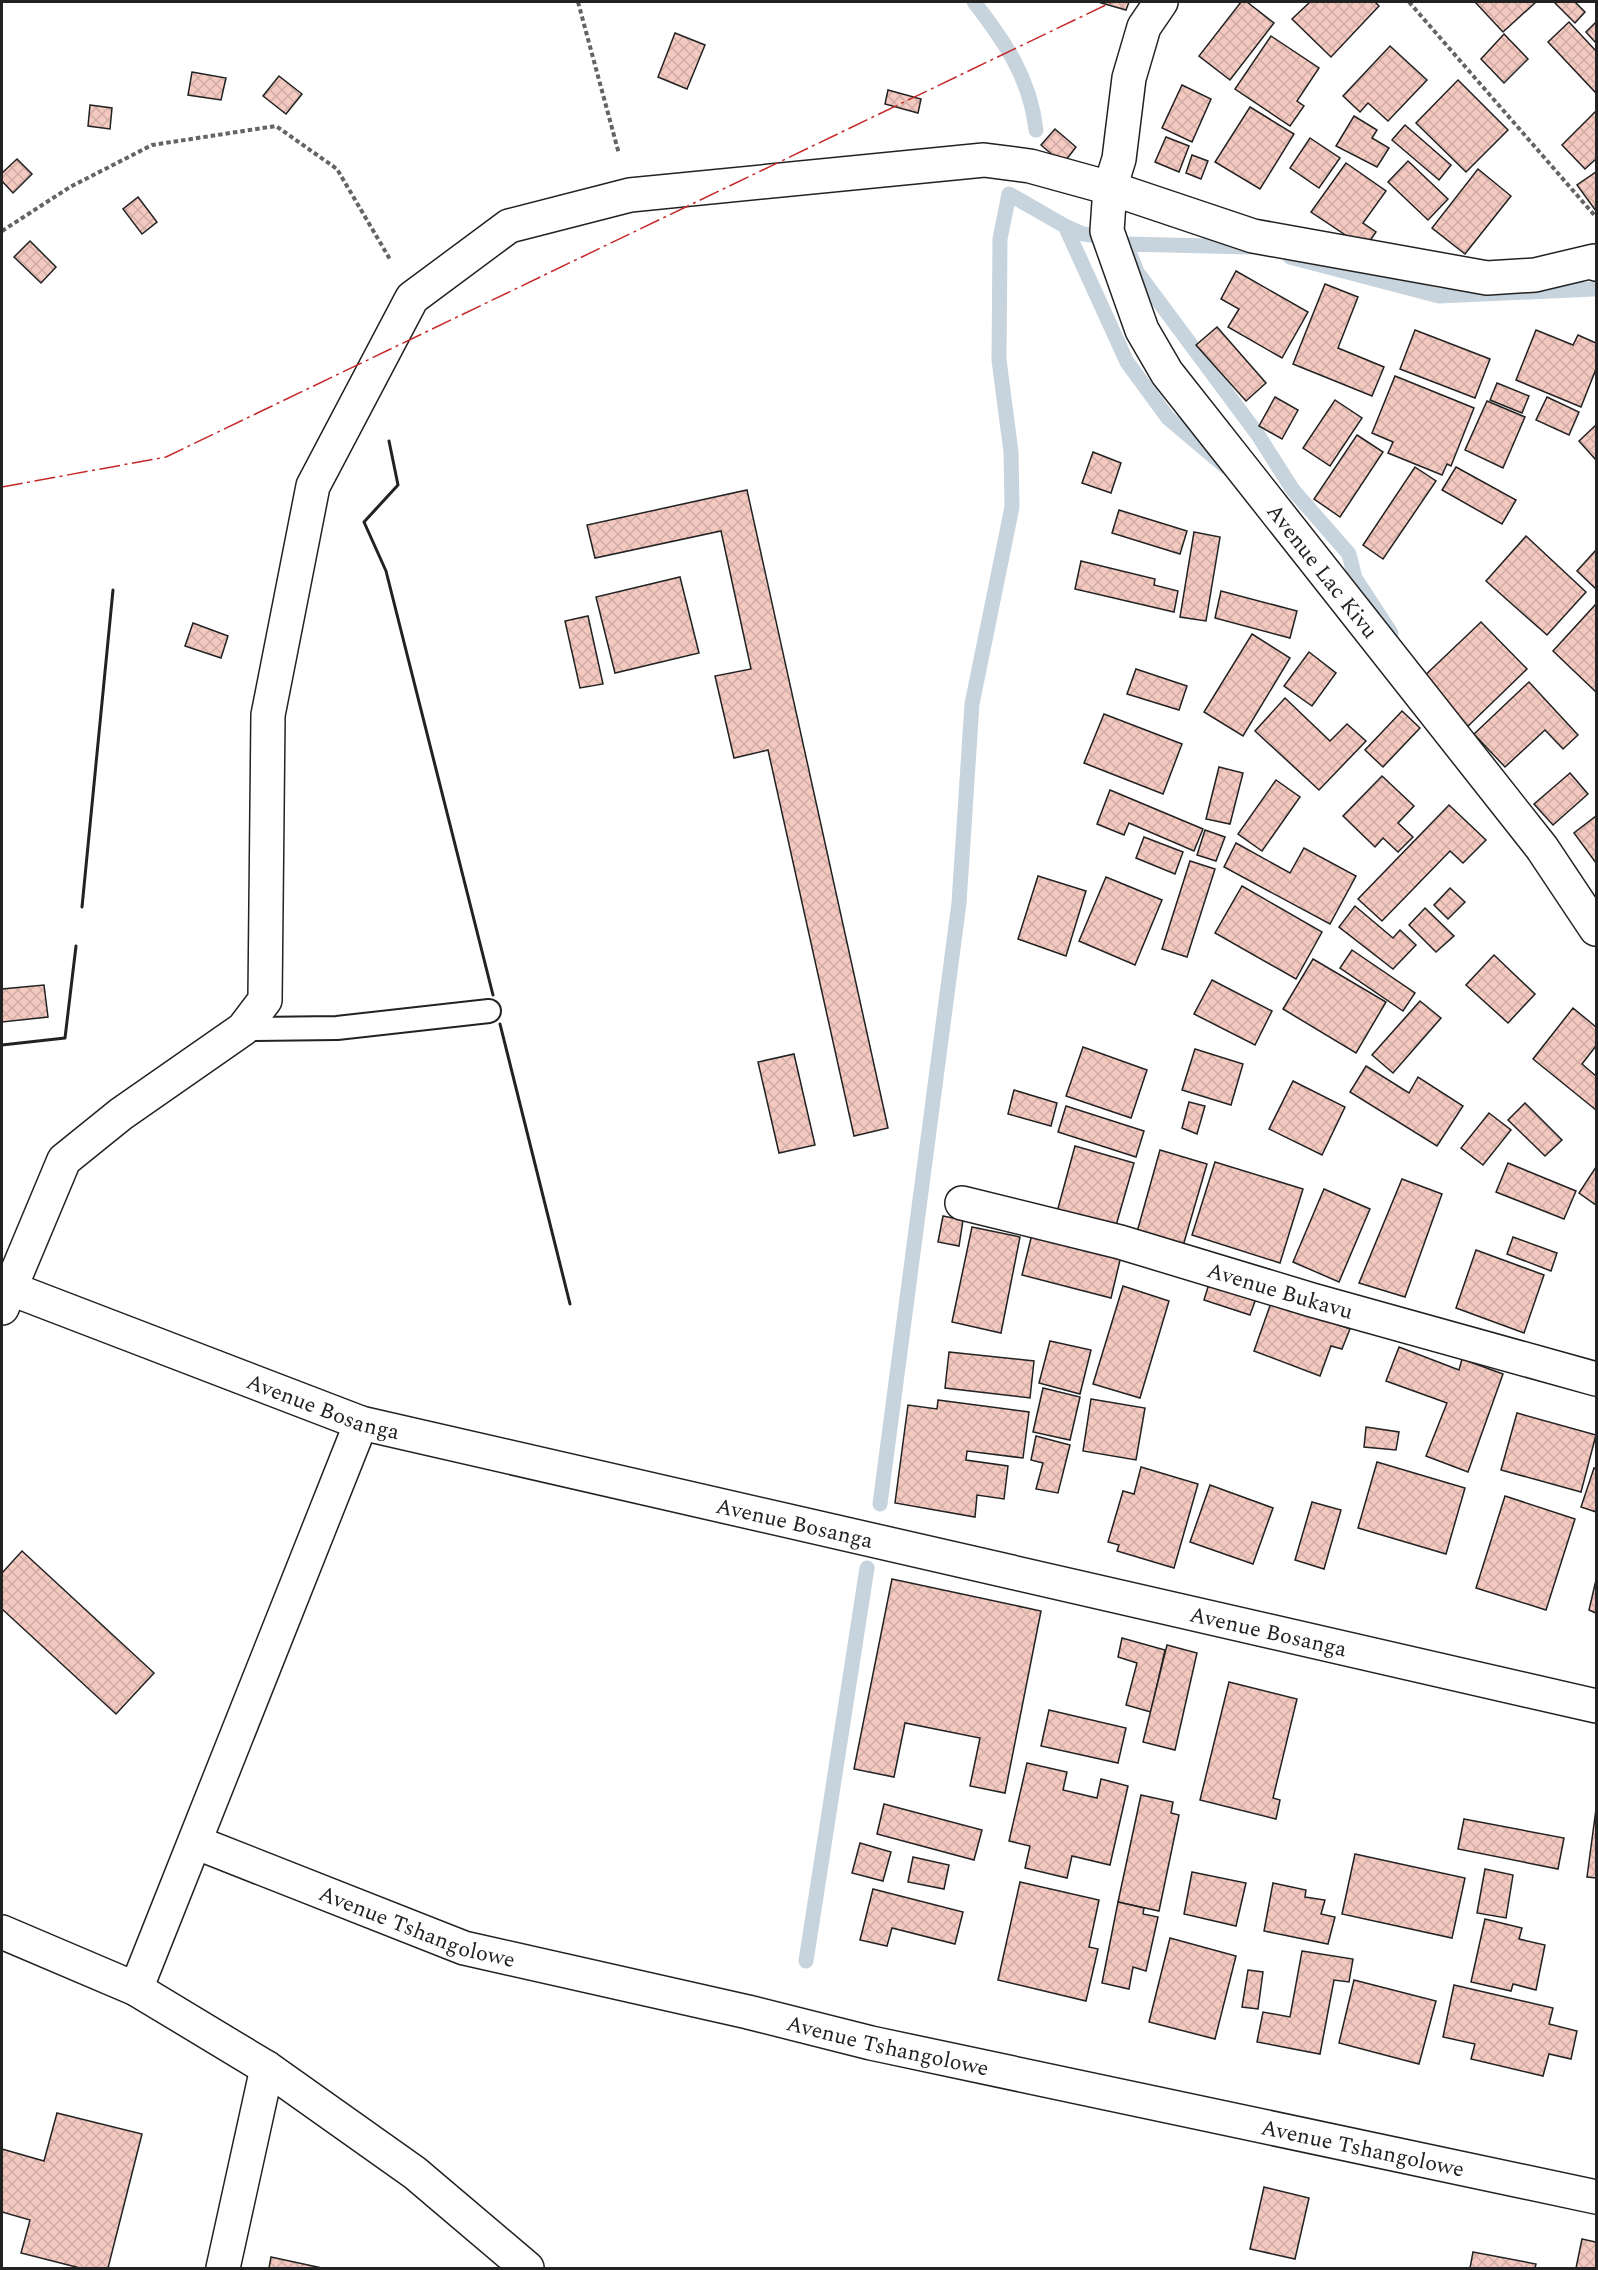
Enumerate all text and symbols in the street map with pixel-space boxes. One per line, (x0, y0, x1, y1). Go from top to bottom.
street label: Avenue Lac Kivu (1258, 497, 1386, 646)
street label: Avenue Bukavu (1203, 1254, 1356, 1329)
street label: Avenue Bosanga (241, 1366, 403, 1449)
street label: Avenue Bosanga (713, 1490, 876, 1558)
street label: Avenue Bosanga (1186, 1598, 1350, 1666)
street label: Avenue Tshangolowe (314, 1877, 518, 1977)
street label: Avenue Tshangolowe (783, 2007, 992, 2086)
street label: Avenue Tshangolowe (1258, 2111, 1467, 2187)

